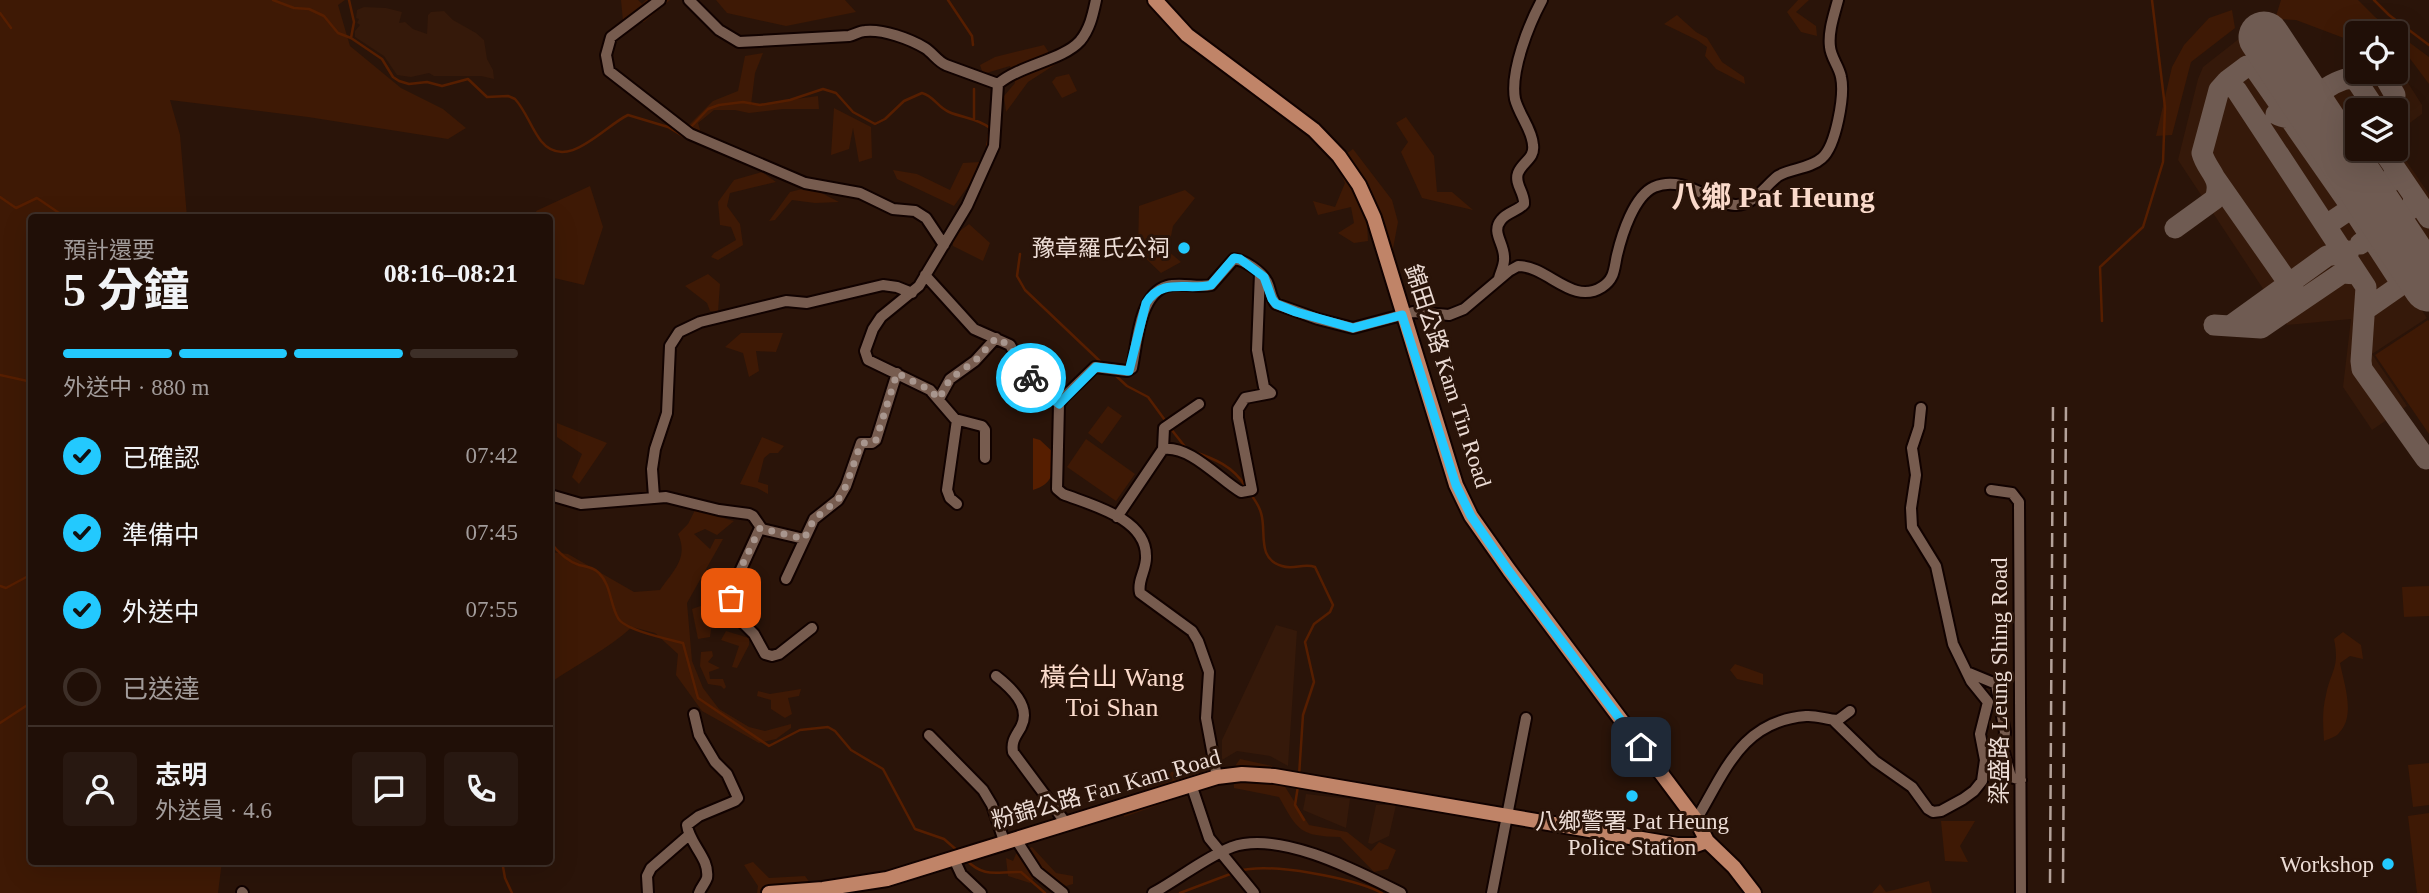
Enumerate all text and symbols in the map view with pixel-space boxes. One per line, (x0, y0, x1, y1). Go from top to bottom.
map controls (2345, 21, 2408, 161)
button: locate (2345, 21, 2408, 84)
button: layers (2345, 98, 2408, 161)
district label: 八鄉 Pat Heung (1671, 180, 1875, 213)
place label: 豫章羅氏公祠 (1032, 236, 1170, 261)
text: 預計還要 (63, 238, 155, 263)
marker: 豫章羅氏公祠 (1176, 240, 1192, 256)
text: 08:16–08:21 (384, 259, 518, 288)
street label: 錦田公路 Kam Tin Road (1400, 261, 1496, 491)
text: 5 分鐘 (63, 265, 190, 316)
courier (996, 343, 1066, 413)
icon: bike (1012, 359, 1050, 397)
text: 外送中 · 880 m (63, 375, 209, 400)
icon: check (63, 437, 101, 475)
text: 07:42 (466, 443, 518, 468)
text: 已確認 (122, 444, 200, 473)
icon: check (63, 514, 101, 552)
text: 07:45 (466, 520, 518, 545)
text: 準備中 (122, 521, 200, 550)
street label: 梁盛路 Leung Shing Road (1987, 557, 2012, 805)
pin (701, 568, 761, 628)
icon: bag (712, 579, 750, 617)
icon: check (63, 591, 101, 629)
text: 07:55 (466, 597, 518, 622)
text: 外送中 (122, 598, 200, 627)
district label: 橫台山 Wang Toi Shan (1040, 663, 1184, 722)
text: 已送達 (122, 675, 200, 704)
pin (1611, 717, 1671, 777)
icon: home (1622, 728, 1660, 766)
street label: 粉錦公路 Fan Kam Road (989, 744, 1224, 834)
button: person (63, 752, 137, 826)
button: chat (352, 752, 426, 826)
button: phone (444, 752, 518, 826)
text: 志明 (155, 761, 207, 790)
marker: 八鄉警署 Pat Heung Police Station (1624, 788, 1640, 804)
text: 外送員 · 4.6 (155, 798, 272, 823)
place label: 八鄉警署 Pat Heung Police Station (1535, 809, 1730, 860)
place label: Workshop (2280, 852, 2374, 877)
marker: Workshop (2380, 856, 2396, 872)

